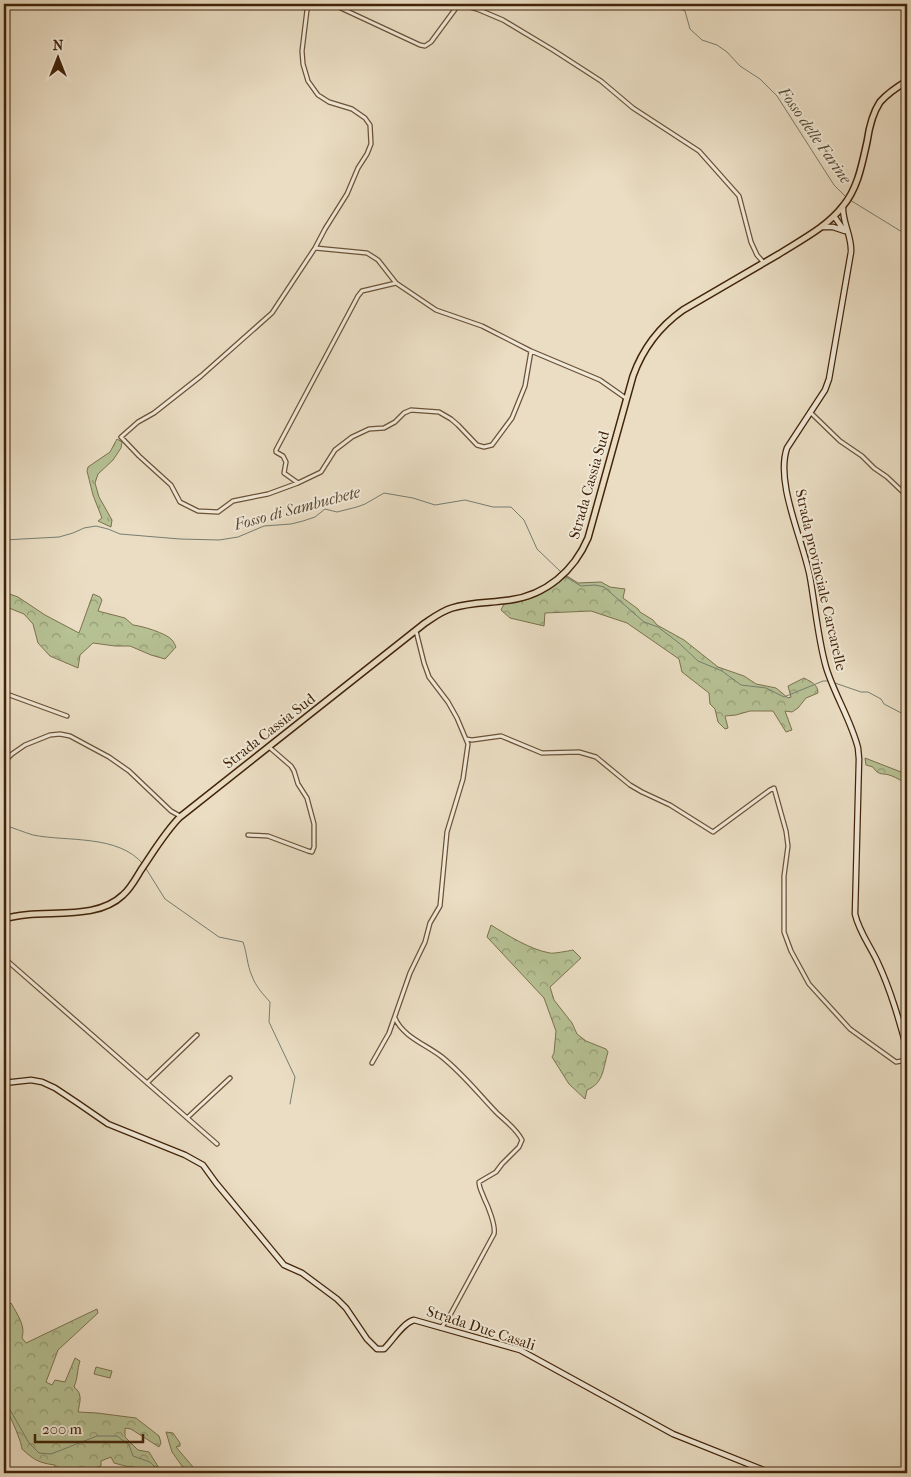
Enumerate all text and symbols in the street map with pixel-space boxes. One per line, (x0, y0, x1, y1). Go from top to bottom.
north arrow (32, 32, 82, 82)
text: N (53, 37, 64, 54)
water label: Fosso delle Farine (774, 82, 856, 187)
street label: Strada Cassia Sud (565, 428, 613, 541)
water label: Fosso di Sambuchete (231, 482, 363, 534)
street label: Strada provinciale Carcarelle (791, 487, 851, 673)
street label: Strada Cassia Sud (219, 689, 319, 772)
street label: Strada Due Casali (424, 1302, 538, 1354)
scale bar (35, 1412, 142, 1444)
text: 200 m (42, 1420, 82, 1438)

